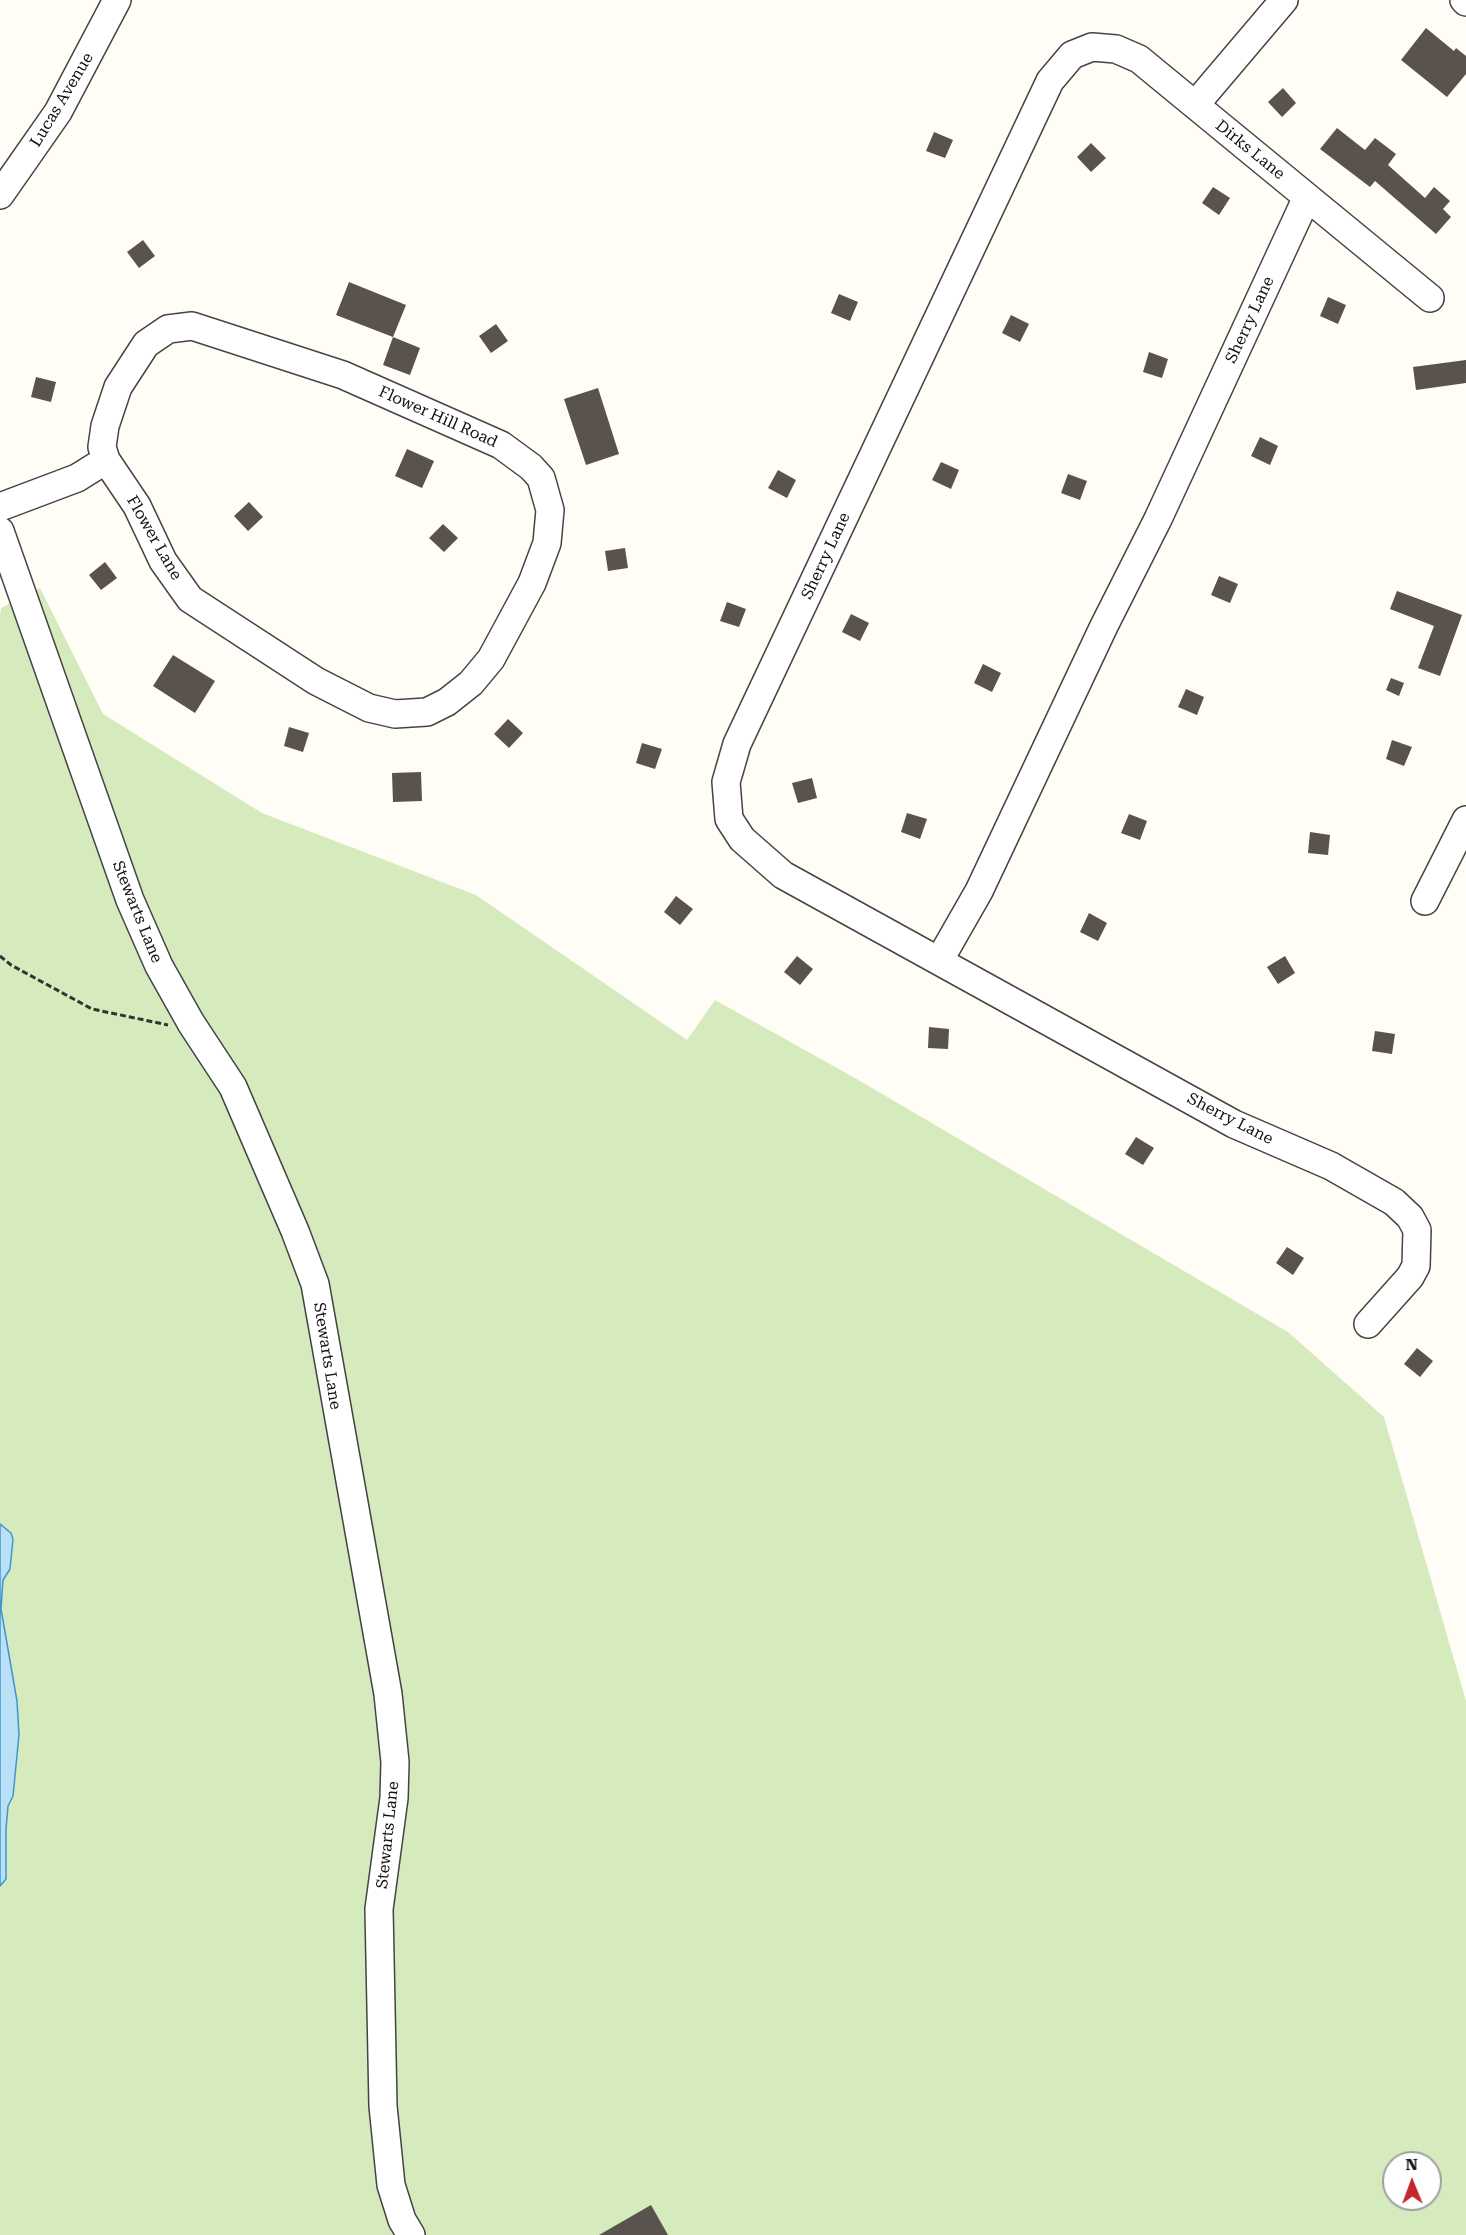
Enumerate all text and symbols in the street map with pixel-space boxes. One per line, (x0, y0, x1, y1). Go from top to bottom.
street label: Lucas Avenue (26, 49, 98, 151)
street label: Dirks Lane (1212, 116, 1288, 184)
street label: Sherry Lane (1221, 273, 1279, 367)
street label: Flower Hill Road (376, 382, 500, 452)
street label: Flower Lane (122, 492, 186, 584)
street label: Sherry Lane (797, 509, 855, 603)
street label: Stewarts Lane (108, 858, 166, 966)
street label: Sherry Lane (1184, 1089, 1276, 1149)
street label: Stewarts Lane (309, 1301, 345, 1411)
street label: Stewarts Lane (373, 1780, 403, 1890)
north arrow (1382, 2151, 1442, 2211)
text: N (1405, 2155, 1418, 2174)

